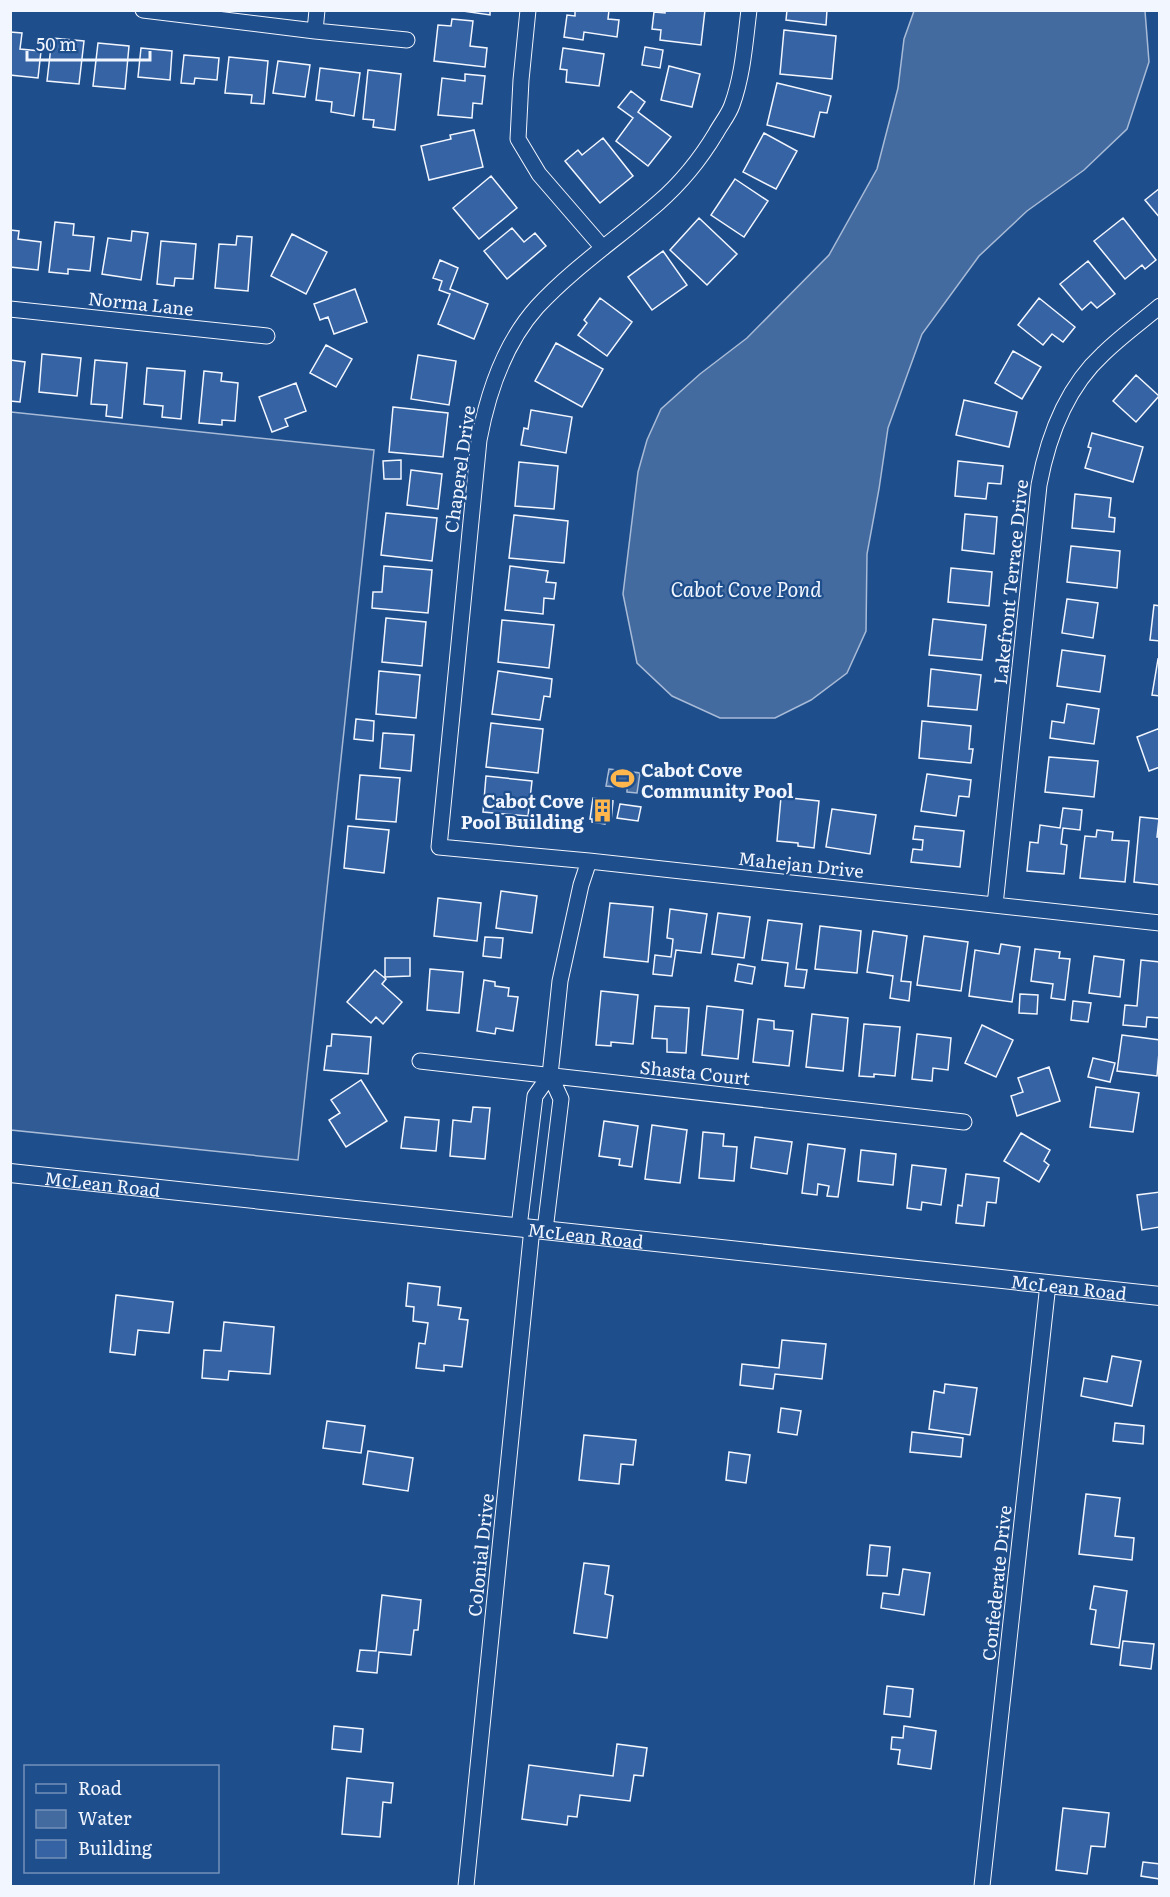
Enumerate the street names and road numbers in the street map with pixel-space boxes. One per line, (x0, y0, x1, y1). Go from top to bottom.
street label: Norma Lane (87, 284, 195, 322)
street label: Chaperel Drive (437, 404, 481, 534)
street label: Lakefront Terrace Drive (986, 478, 1034, 686)
street label: Mahejan Drive (737, 844, 865, 884)
street label: Shasta Court (638, 1053, 752, 1091)
street label: McLean Road (43, 1163, 162, 1202)
street label: McLean Road (526, 1215, 645, 1254)
street label: McLean Road (1010, 1267, 1128, 1306)
street label: Colonial Drive (460, 1492, 500, 1618)
street label: Confederate Drive (974, 1504, 1018, 1662)

